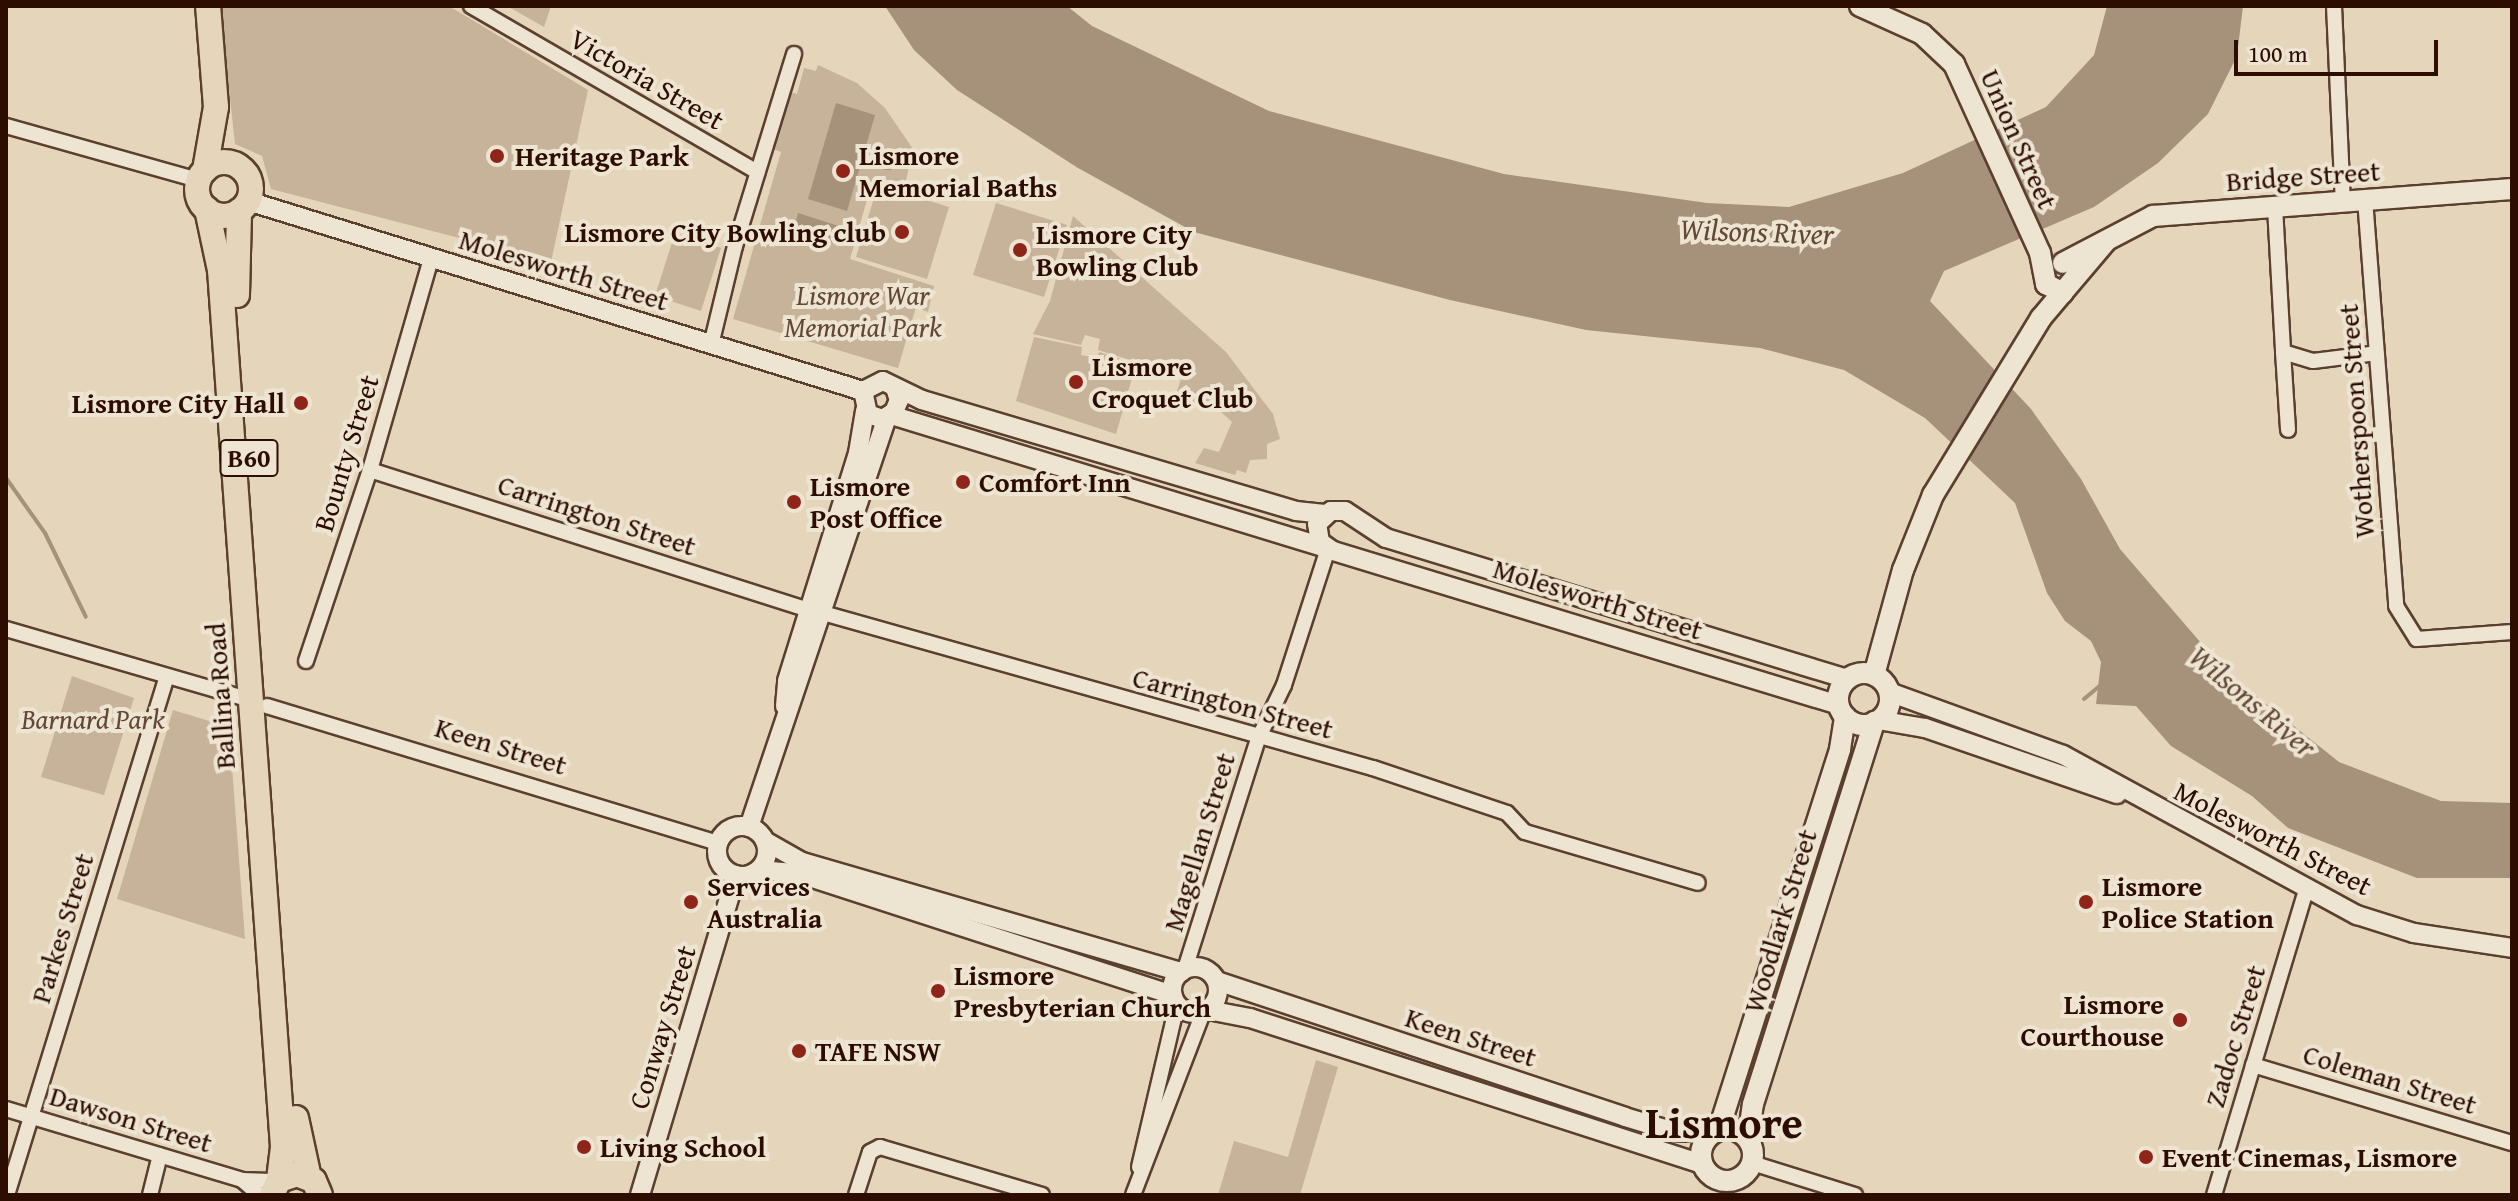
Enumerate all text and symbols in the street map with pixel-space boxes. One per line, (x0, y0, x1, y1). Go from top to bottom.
street label: Victoria Street (564, 21, 730, 137)
scale bar (2238, 24, 2442, 74)
text: 100 m (2248, 36, 2308, 71)
street label: Union Street (1973, 64, 2065, 214)
place label: Lismore Memorial Baths (859, 138, 1057, 204)
place label: Heritage Park (515, 139, 689, 173)
marker: Heritage Park (486, 145, 508, 167)
street label: Bridge Street (2225, 154, 2381, 198)
marker: Lismore Memorial Baths (834, 162, 852, 180)
water label: Wilsons River (1679, 210, 1835, 252)
place label: Lismore City Bowling club (564, 215, 886, 249)
place label: Lismore City Bowling Club (1036, 217, 1199, 283)
street label: Molesworth Street (455, 222, 673, 318)
marker: Lismore City Bowling club (893, 223, 911, 241)
marker: Lismore City Bowling Club (1011, 241, 1029, 259)
park label: Lismore War Memorial Park (784, 278, 942, 344)
street label: Wotherspoon Street (2331, 303, 2381, 539)
place label: Lismore Croquet Club (1092, 349, 1253, 415)
street label: Bounty Street (306, 371, 386, 535)
marker: Lismore Croquet Club (1067, 373, 1085, 391)
place label: Lismore City Hall (72, 386, 285, 420)
marker: Lismore City Hall (292, 394, 310, 412)
road number: B60 (219, 436, 279, 480)
place label: Comfort Inn (979, 465, 1131, 499)
street label: Carrington Street (494, 467, 700, 563)
place label: Lismore Post Office (810, 469, 943, 535)
marker: Comfort Inn (954, 473, 972, 491)
marker: Lismore Post Office (785, 493, 803, 511)
street label: Molesworth Street (1489, 551, 1707, 647)
street label: Ballina Road (198, 622, 242, 770)
water label: Wilsons River (2182, 638, 2324, 764)
street label: Carrington Street (1129, 660, 1337, 746)
park label: Barnard Park (21, 702, 165, 736)
street label: Keen Street (431, 710, 571, 782)
street label: Magellan Street (1156, 749, 1242, 935)
street label: Molesworth Street (2169, 774, 2377, 902)
street label: Woodlark Street (1736, 825, 1824, 1017)
street label: Parkes Street (23, 849, 101, 1007)
place label: Services Australia (707, 869, 822, 935)
place label: Lismore Police Station (2102, 869, 2274, 935)
marker: Services Australia (682, 893, 700, 911)
marker: Lismore Police Station (2077, 893, 2095, 911)
street label: Conway Street (621, 941, 703, 1113)
place label: Lismore Presbyterian Church (954, 958, 1211, 1024)
street label: Zadoc Street (2197, 961, 2273, 1111)
marker: Lismore Presbyterian Church (929, 982, 947, 1000)
place label: Lismore Courthouse (2020, 987, 2164, 1053)
street label: Keen Street (1401, 1000, 1541, 1074)
marker: Lismore Courthouse (2171, 1011, 2189, 1029)
place label: TAFE NSW (815, 1034, 941, 1068)
street label: Coleman Street (2299, 1037, 2481, 1121)
marker: TAFE NSW (790, 1042, 808, 1060)
street label: Dawson Street (46, 1078, 216, 1160)
district label: Lismore (1645, 1096, 1803, 1148)
place label: Living School (600, 1130, 766, 1164)
marker: Living School (575, 1138, 593, 1156)
place label: Event Cinemas, Lismore (2162, 1140, 2457, 1174)
marker: Event Cinemas, Lismore (2137, 1148, 2155, 1166)

